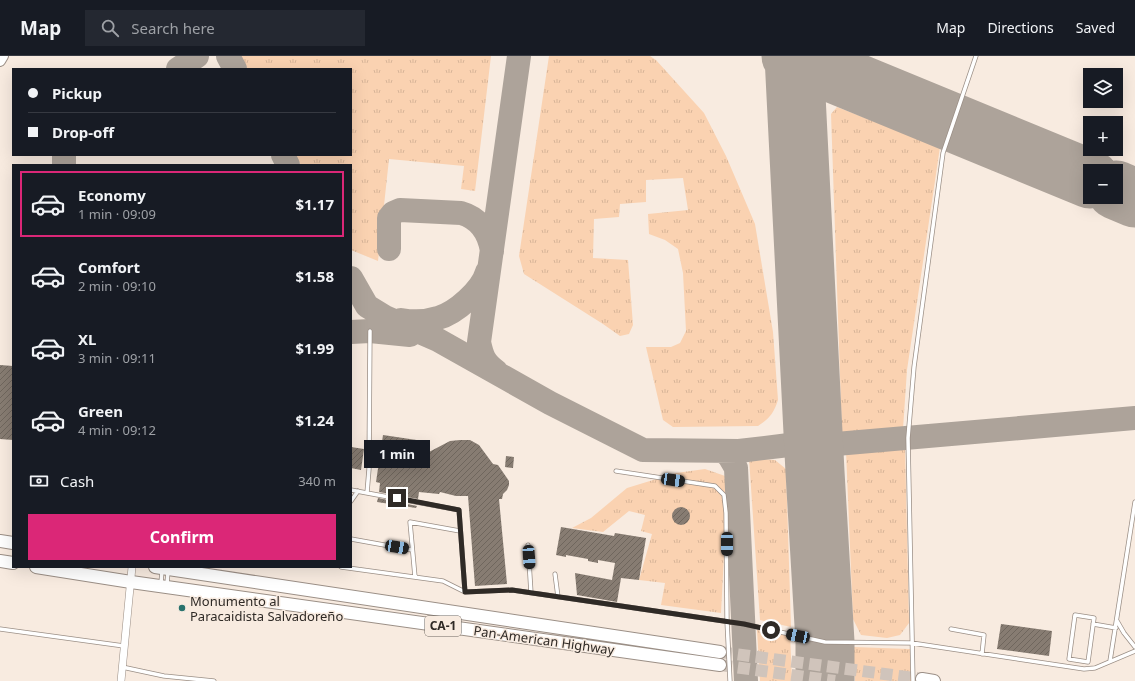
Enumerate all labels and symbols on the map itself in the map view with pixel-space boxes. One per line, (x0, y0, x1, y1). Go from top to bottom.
callout: 1 min (364, 440, 430, 468)
car (660, 472, 686, 488)
route end (388, 489, 406, 507)
car (721, 532, 733, 556)
car (384, 539, 410, 555)
car (522, 545, 536, 569)
place label: Monumento al Paracaidista Salvadoreño (190, 592, 343, 625)
marker: Monumento al Paracaidista Salvadoreño (177, 603, 187, 613)
road number: CA-1 (425, 616, 461, 636)
street label: Pan-American Highway (472, 621, 616, 659)
route start (762, 621, 780, 639)
car (785, 628, 811, 644)

